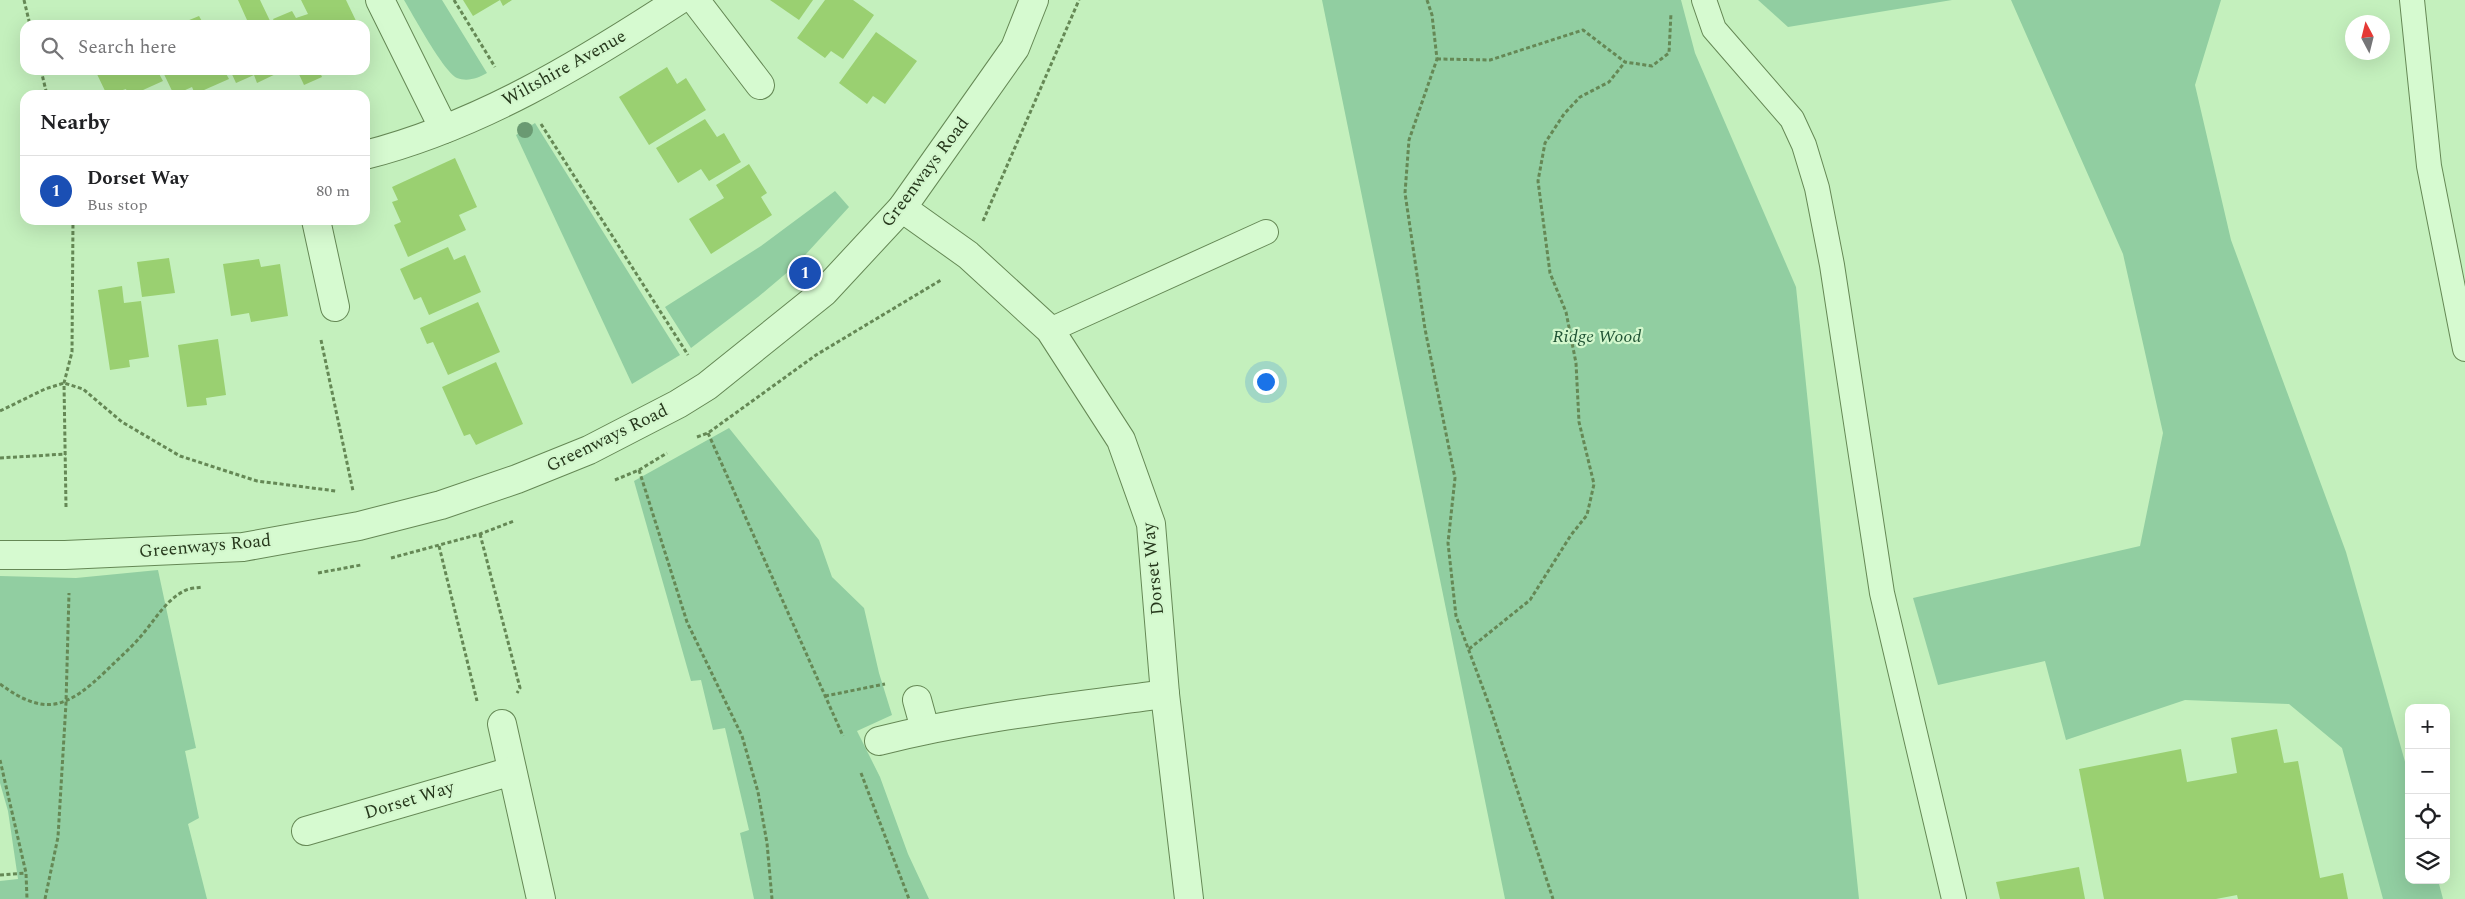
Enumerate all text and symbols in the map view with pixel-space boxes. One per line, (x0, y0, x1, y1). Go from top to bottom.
north arrow (2345, 15, 2390, 60)
search box (20, 20, 370, 75)
street label: Wiltshire Avenue (497, 23, 631, 113)
text: Search here (78, 33, 177, 62)
icon: search (38, 34, 66, 62)
text: Nearby (40, 107, 110, 139)
street label: Greenways Road (874, 111, 976, 233)
text: Dorset Way (87, 164, 189, 193)
text: 1 (52, 179, 60, 203)
text: 80 m (316, 179, 350, 203)
text: Bus stop (87, 193, 148, 217)
pin: 1 (789, 254, 821, 292)
park label: Ridge Wood (1552, 323, 1642, 350)
your location (1253, 369, 1279, 395)
street label: Greenways Road (542, 397, 672, 479)
street label: Dorset Way (1135, 520, 1171, 617)
street label: Greenways Road (138, 527, 272, 565)
map controls (2405, 704, 2450, 884)
button: + (2405, 704, 2450, 749)
button: − (2405, 749, 2450, 794)
street label: Dorset Way (361, 773, 459, 826)
button: locate (2405, 794, 2450, 839)
button: layers (2405, 839, 2450, 884)

